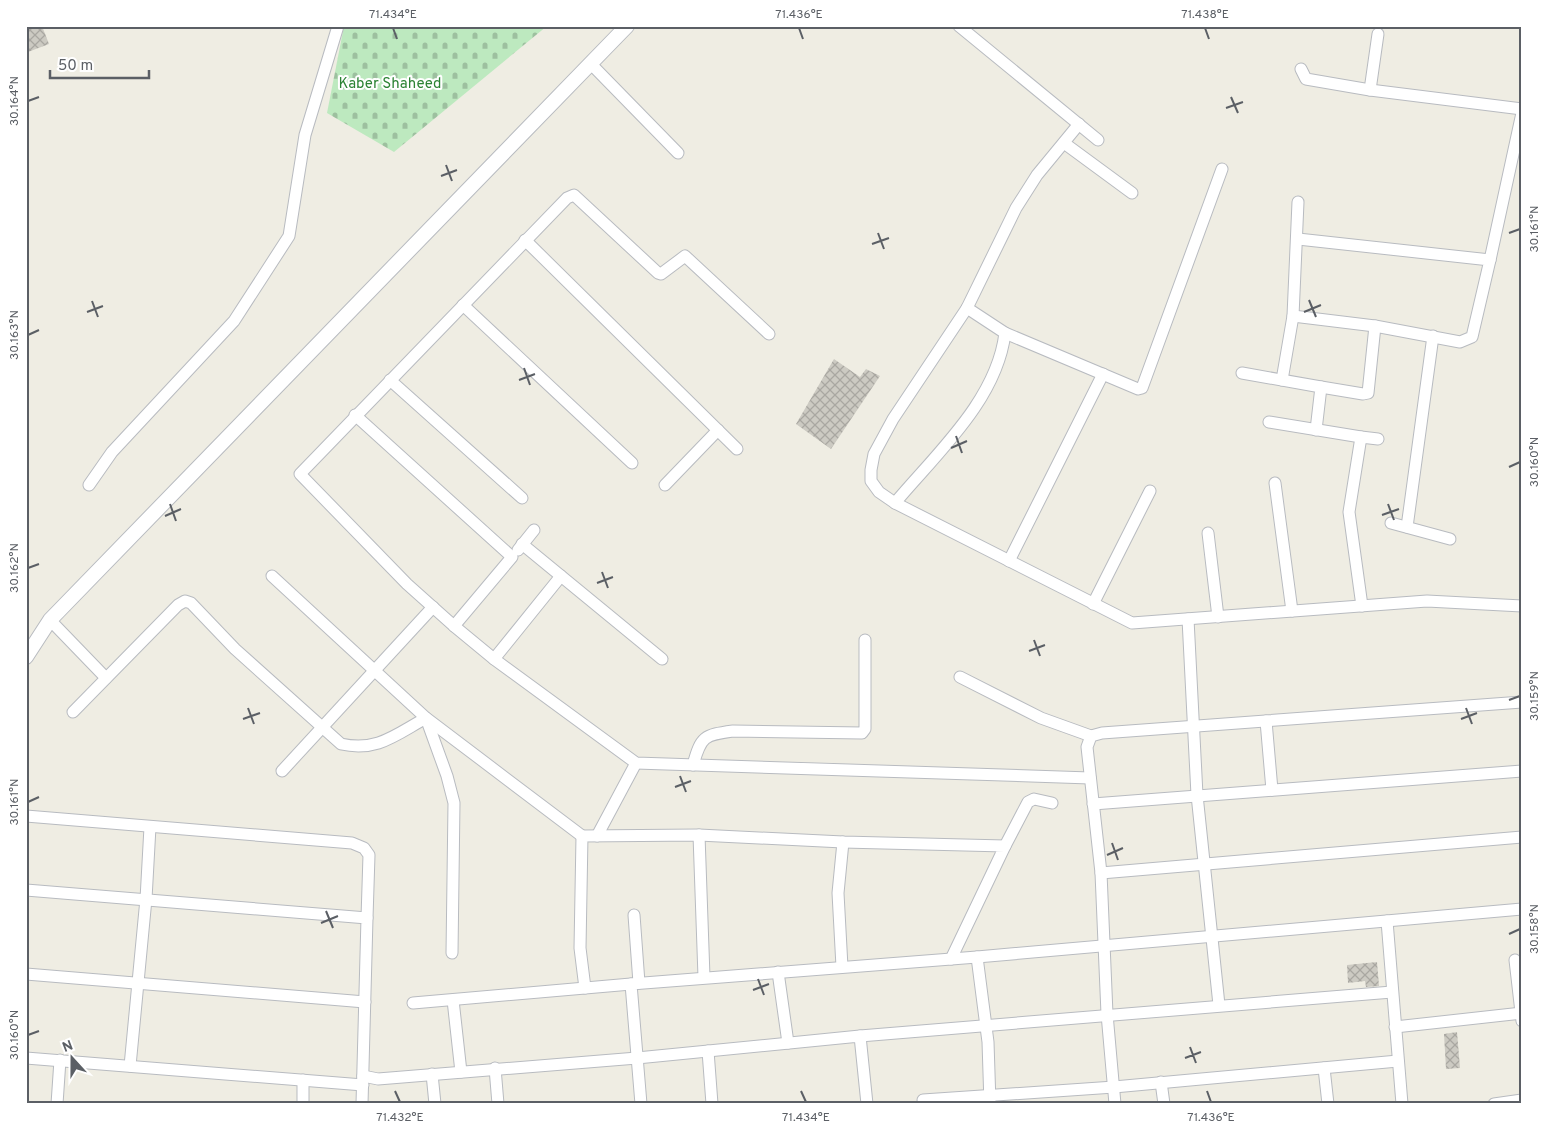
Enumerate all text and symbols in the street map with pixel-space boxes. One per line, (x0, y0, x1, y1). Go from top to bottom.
text: 71.434°E (369, 7, 417, 23)
text: 71.436°E (775, 7, 823, 23)
text: 71.438°E (1181, 7, 1229, 23)
scale bar (50, 48, 149, 80)
text: 50 m (58, 57, 93, 76)
park label: Kaber Shaheed (339, 75, 442, 94)
text: 30.164°N (7, 76, 23, 126)
text: 30.161°N (1527, 205, 1543, 253)
text: 30.163°N (7, 310, 23, 360)
text: 30.160°N (1527, 437, 1543, 487)
text: 30.162°N (7, 543, 23, 593)
text: 30.159°N (1527, 671, 1543, 721)
text: 30.161°N (7, 778, 23, 826)
text: 30.158°N (1527, 904, 1543, 954)
text: 30.160°N (7, 1010, 23, 1060)
north arrow (48, 1032, 98, 1082)
text: N (60, 1038, 76, 1057)
text: 71.432°E (376, 1110, 424, 1126)
text: 71.434°E (782, 1110, 830, 1126)
text: 71.436°E (1187, 1110, 1235, 1126)

